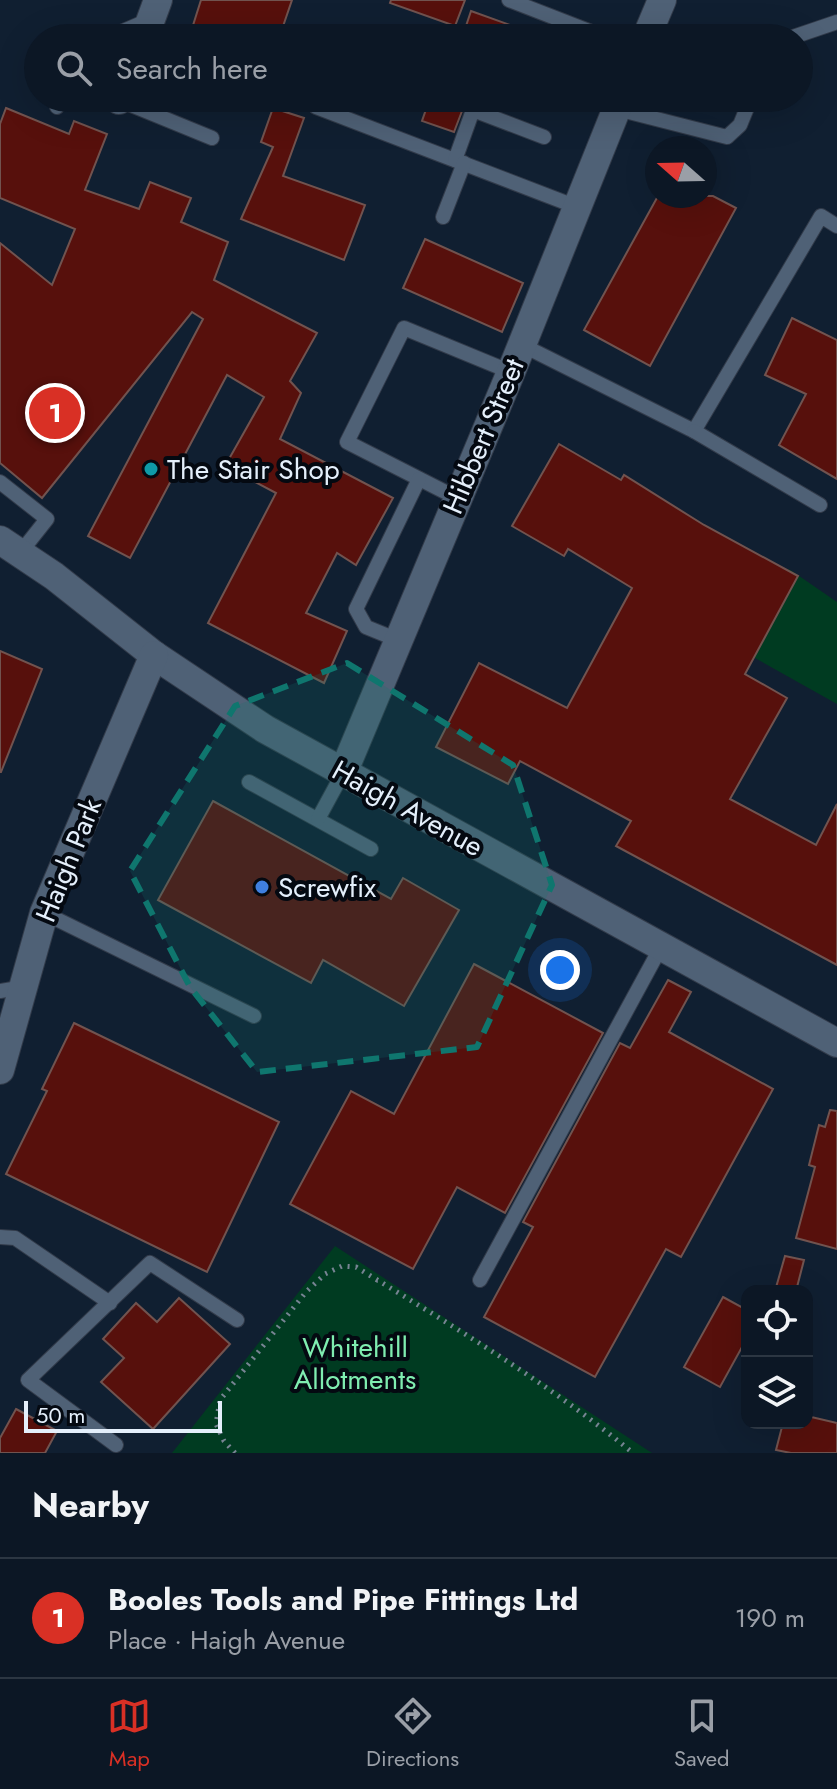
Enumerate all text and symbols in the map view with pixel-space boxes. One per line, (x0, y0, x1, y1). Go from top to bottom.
search box (24, 24, 813, 112)
icon: search (52, 46, 96, 90)
text: Search here (116, 47, 268, 90)
north arrow (645, 136, 717, 208)
street label: Hibbert Street (432, 352, 535, 520)
pin: 1 (29, 383, 81, 443)
place label: The Stair Shop (167, 449, 340, 490)
marker: The Stair Shop (142, 460, 160, 478)
street label: Haigh Avenue (325, 750, 491, 867)
street label: Haigh Park (25, 792, 112, 928)
place label: Screwfix (278, 867, 376, 908)
marker: Screwfix (253, 878, 271, 896)
your location (540, 950, 580, 990)
map controls (741, 1285, 813, 1429)
button: locate (741, 1285, 813, 1357)
park label: Whitehill Allotments (294, 1327, 416, 1400)
button: layers (741, 1357, 813, 1429)
scale bar (24, 1397, 222, 1433)
text: 50 m (36, 1399, 85, 1431)
text: Nearby (32, 1481, 149, 1530)
text: Booles Tools and Pipe Fittings Ltd (108, 1578, 578, 1621)
text: 1 (51, 1599, 65, 1637)
text: 190 m (735, 1599, 805, 1637)
text: Place · Haigh Avenue (108, 1621, 345, 1659)
tab: Map (107, 1694, 151, 1774)
tab: Directions (366, 1694, 459, 1774)
tab: Saved (674, 1694, 730, 1774)

